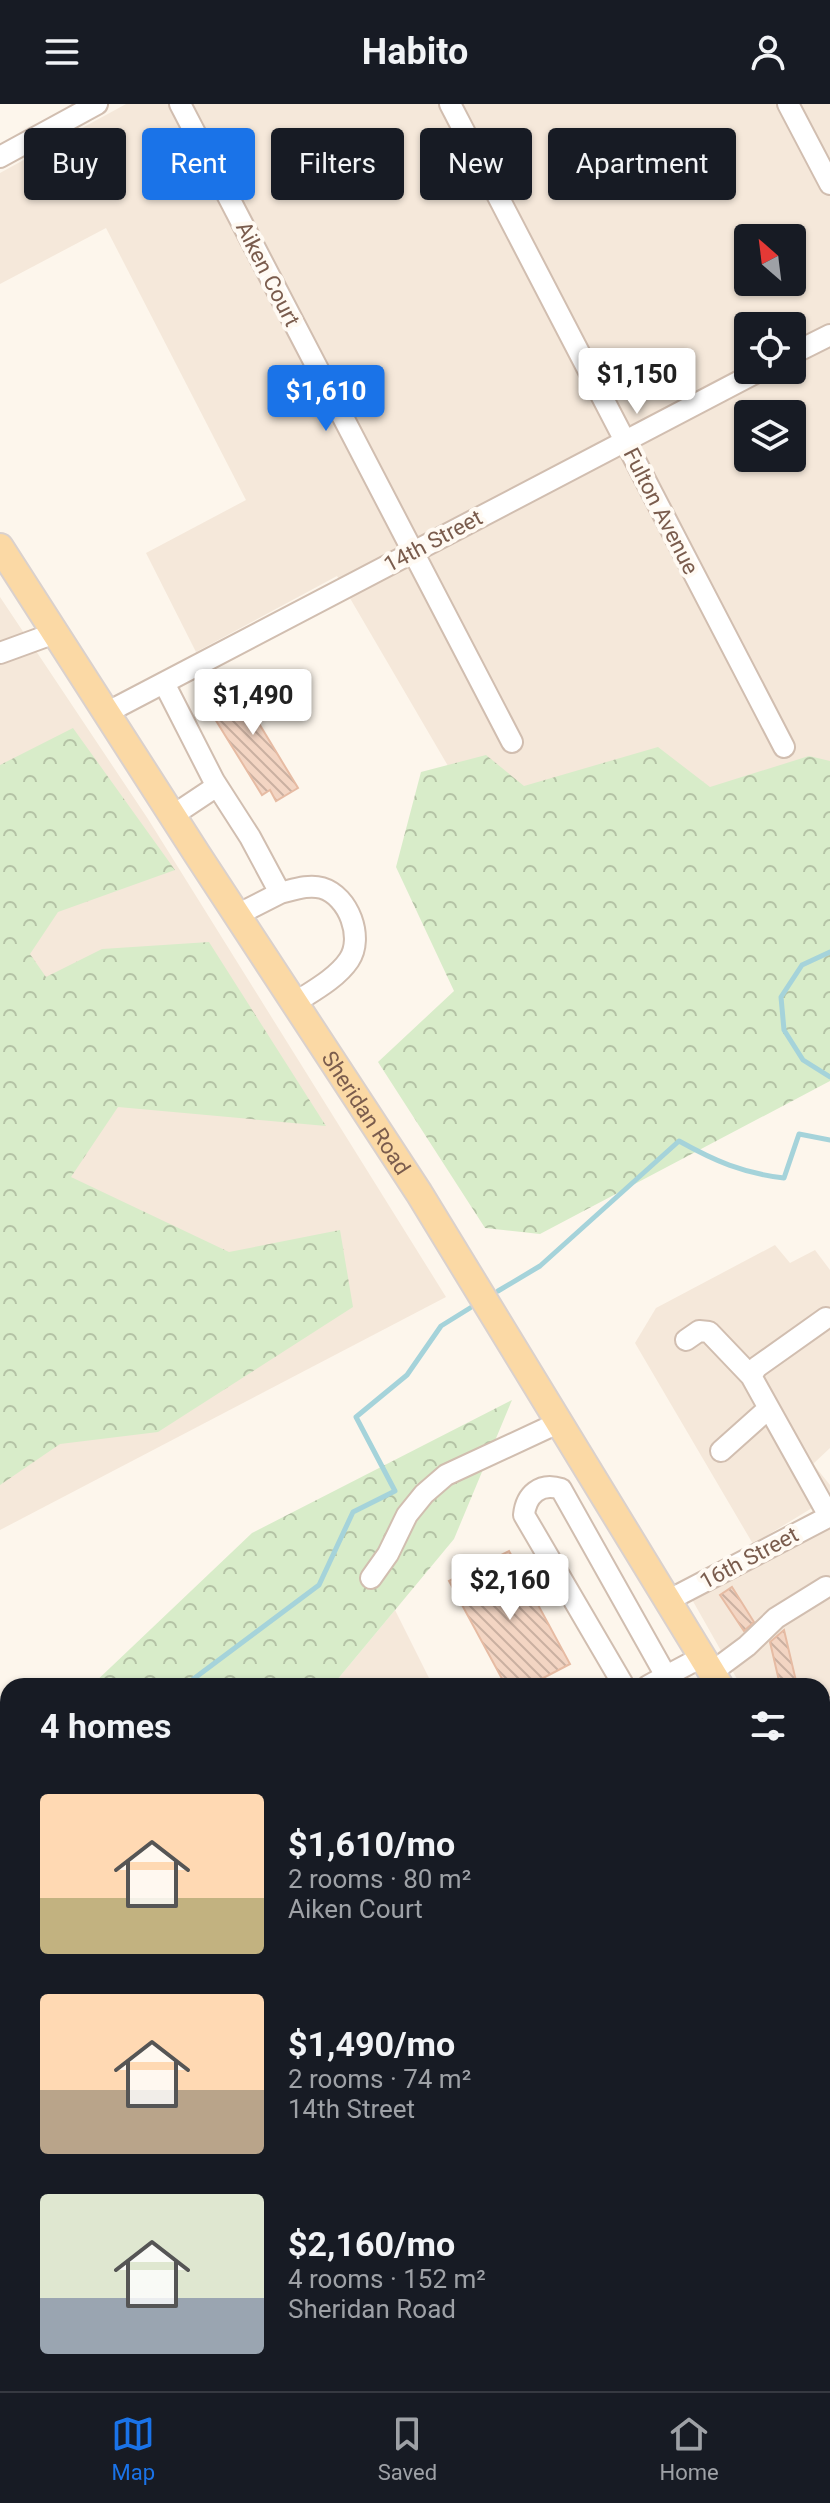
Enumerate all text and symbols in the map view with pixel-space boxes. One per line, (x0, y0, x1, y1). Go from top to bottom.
icon: menu (40, 30, 84, 74)
icon: person (746, 30, 790, 74)
text: Habito (362, 31, 468, 73)
chip: Buy (24, 128, 126, 200)
chip: Rent (142, 128, 255, 200)
chip: Filters (271, 128, 404, 200)
chip: New (420, 128, 532, 200)
chip: Apartment (548, 128, 736, 200)
street label: Aiken Court (231, 217, 305, 331)
north arrow (734, 224, 806, 296)
map controls (734, 224, 806, 472)
button: locate (734, 312, 806, 384)
pin: $1,150 (572, 348, 702, 416)
text: $1,150 (597, 359, 677, 389)
pin: $1,610 (261, 365, 391, 433)
text: $1,610 (286, 376, 366, 406)
button: layers (734, 400, 806, 472)
street label: Fulton Avenue (618, 444, 704, 578)
street label: 14th Street (380, 505, 486, 577)
pin: $1,490 (188, 669, 318, 737)
text: $1,490 (213, 680, 293, 710)
street label: Sheridan Road (317, 1046, 416, 1179)
street label: 16th Street (696, 1522, 802, 1594)
pin: $2,160 (445, 1554, 575, 1622)
text: $2,160 (470, 1565, 550, 1595)
icon: filters (746, 1704, 790, 1748)
text: 4 homes (40, 1706, 171, 1746)
text: $1,610/mo (288, 1824, 455, 1864)
icon: home (104, 1826, 200, 1922)
text: 2 rooms · 80 m² (288, 1864, 471, 1894)
text: Aiken Court (288, 1894, 423, 1924)
text: $1,490/mo (288, 2024, 455, 2064)
icon: home (104, 2026, 200, 2122)
text: 2 rooms · 74 m² (288, 2064, 471, 2094)
text: 14th Street (288, 2094, 415, 2124)
text: $2,160/mo (288, 2224, 455, 2264)
icon: home (104, 2226, 200, 2322)
text: 4 rooms · 152 m² (288, 2264, 486, 2294)
text: Sheridan Road (288, 2294, 456, 2324)
tab: Map (111, 2412, 155, 2485)
tab: Saved (378, 2412, 437, 2485)
tab: Home (660, 2412, 719, 2485)

